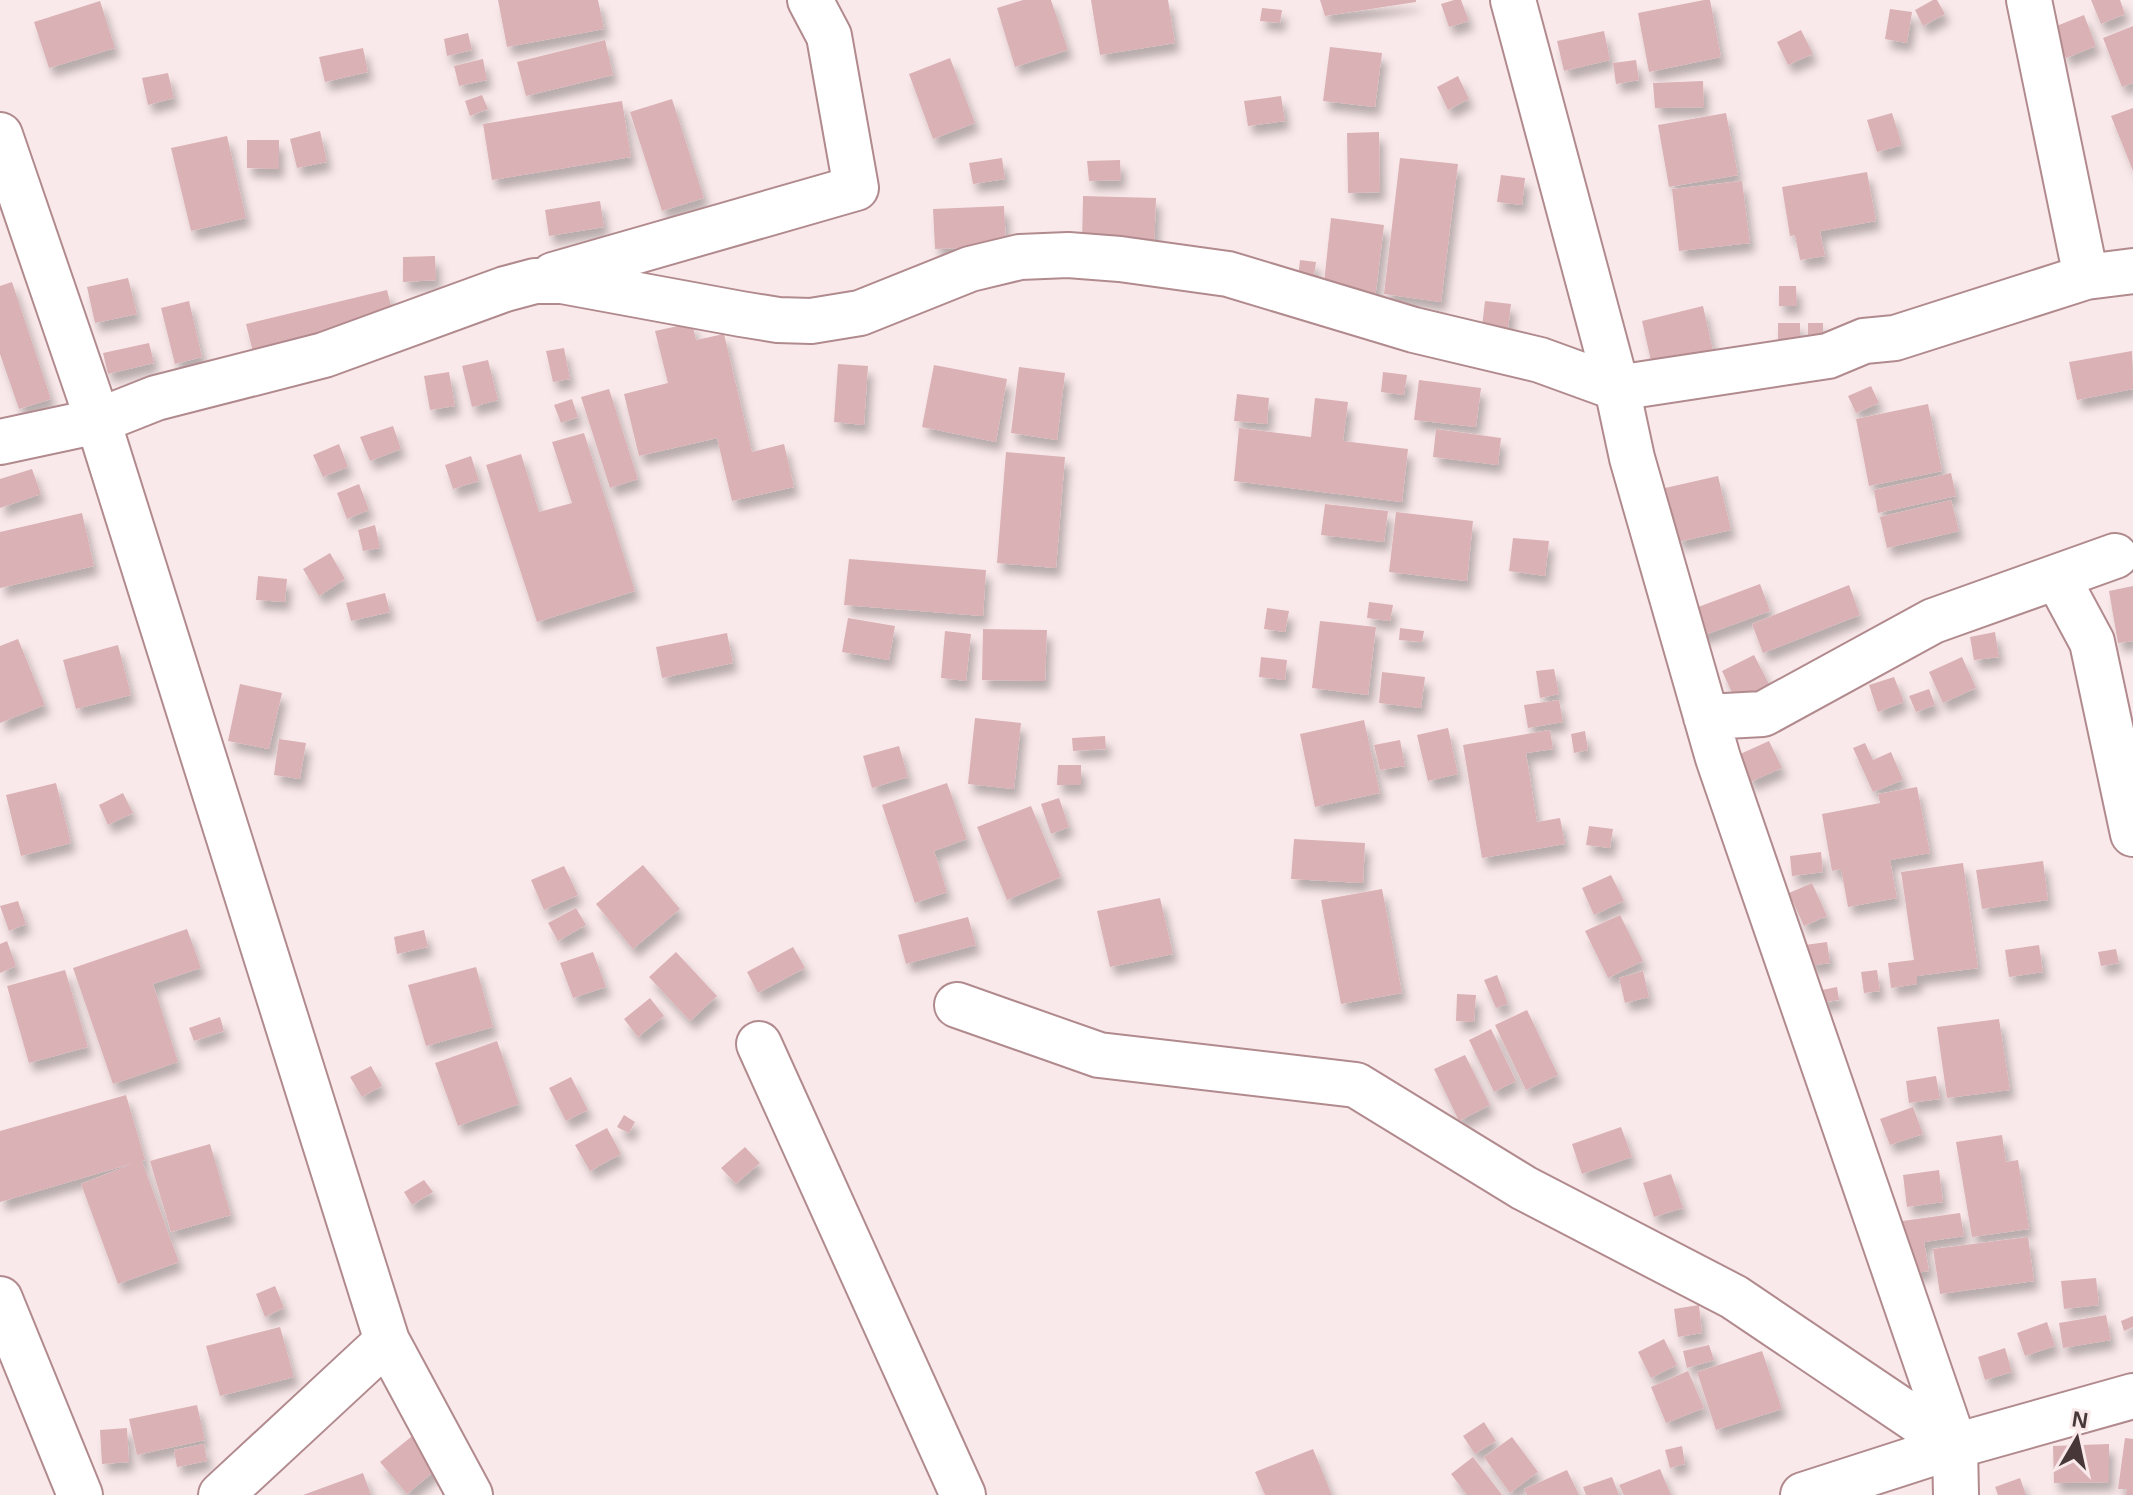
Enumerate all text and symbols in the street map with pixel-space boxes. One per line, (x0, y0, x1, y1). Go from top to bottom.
north arrow (2037, 1399, 2117, 1479)
text: N (2070, 1406, 2090, 1433)

